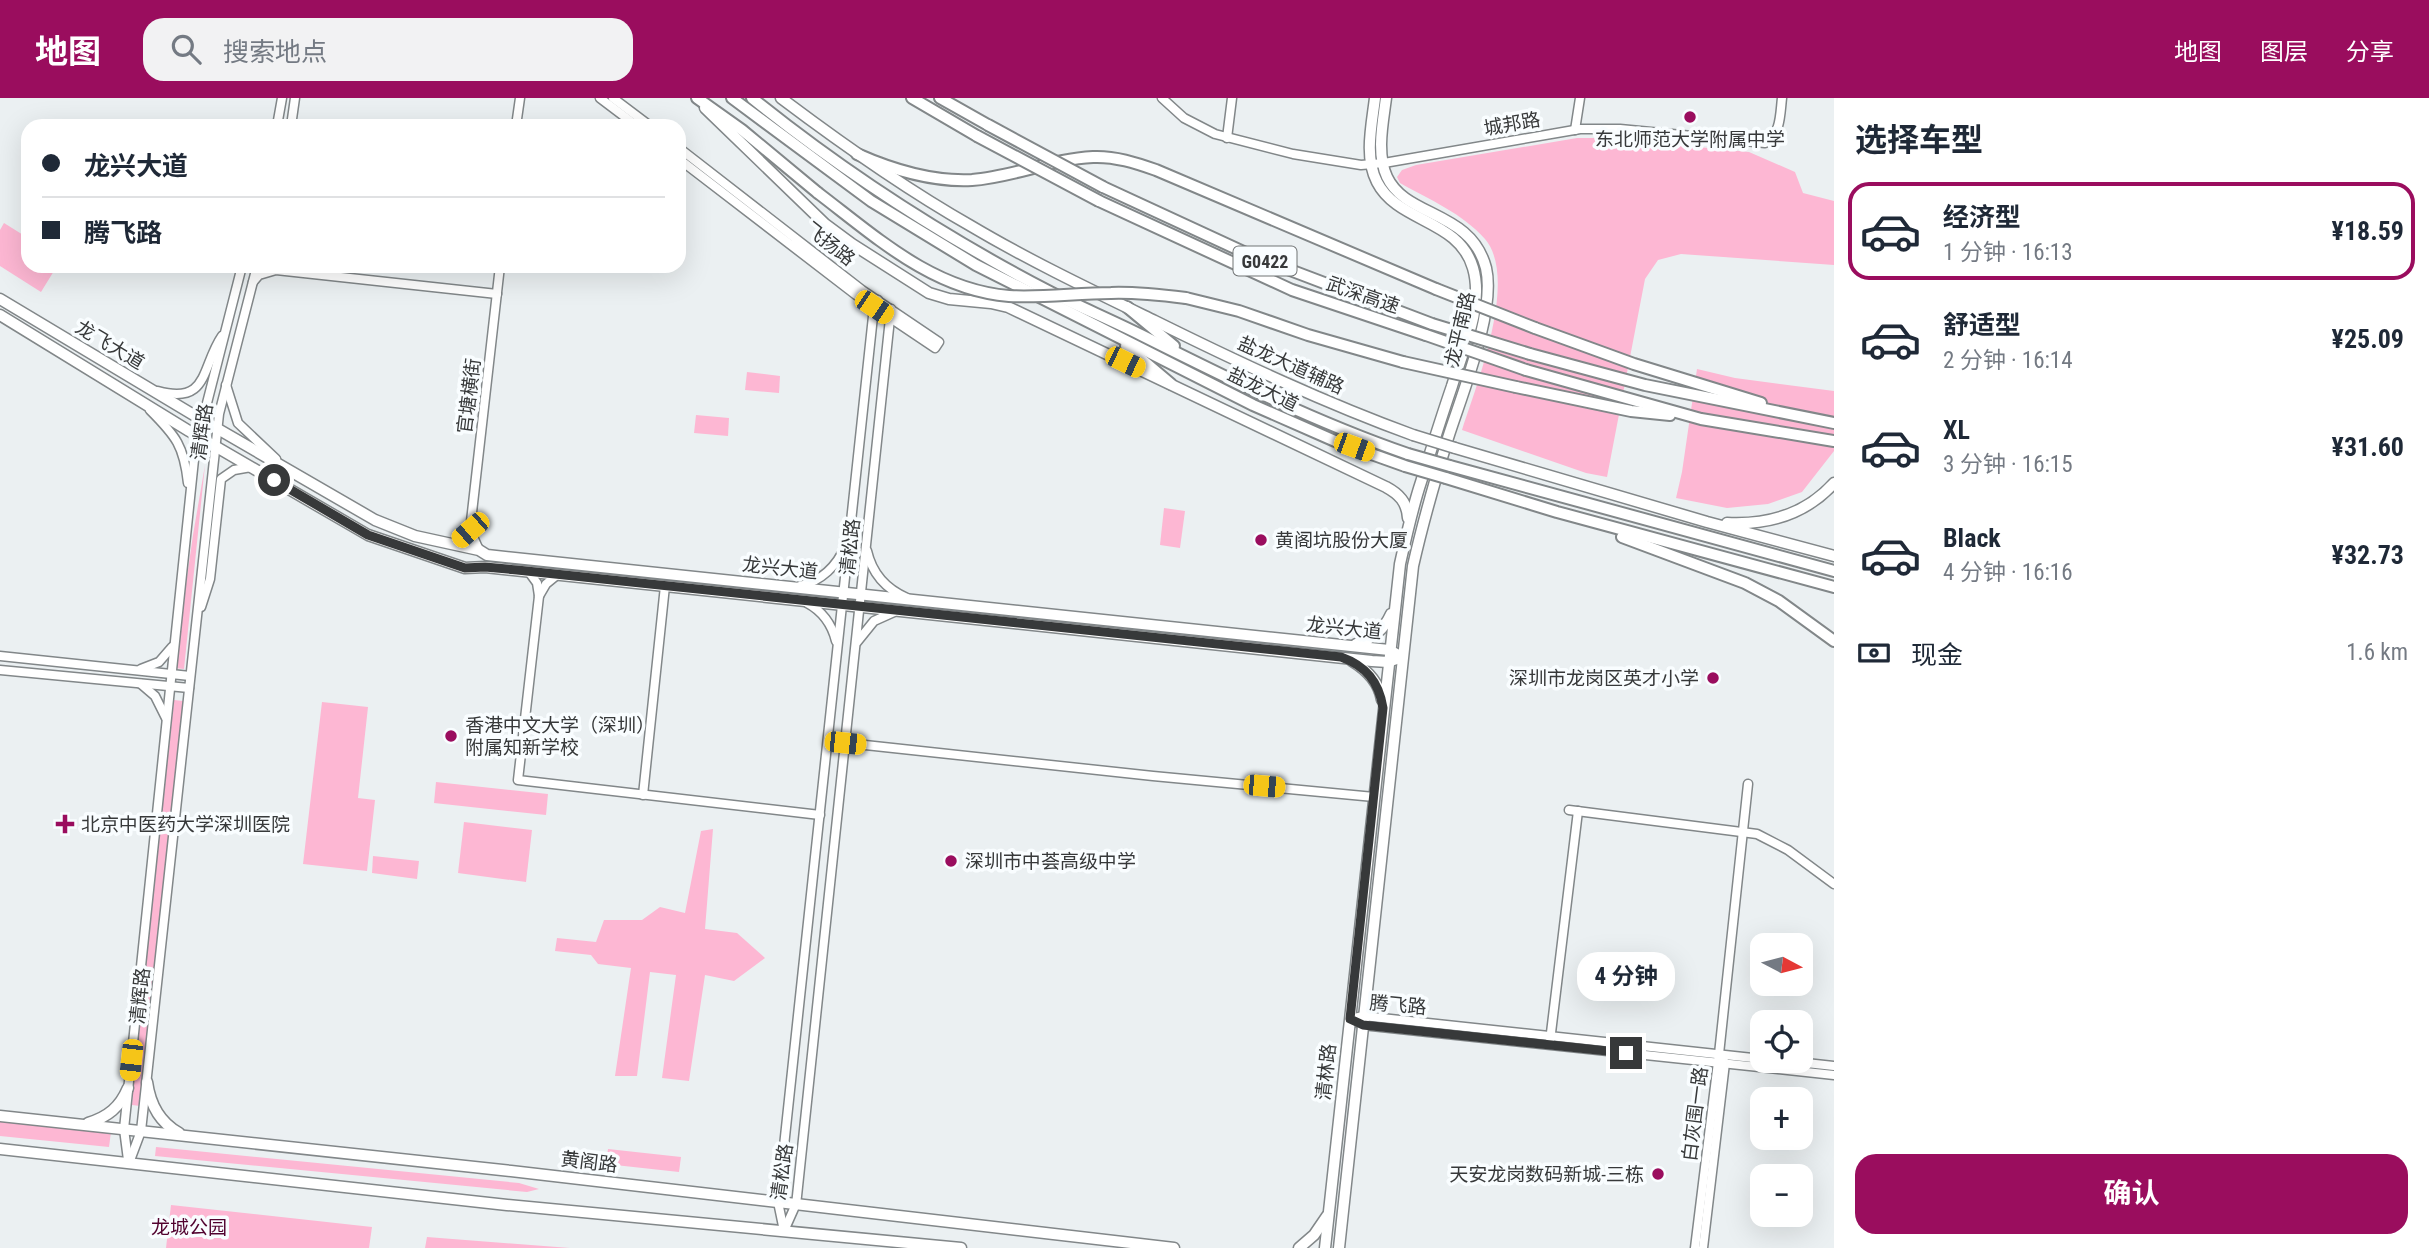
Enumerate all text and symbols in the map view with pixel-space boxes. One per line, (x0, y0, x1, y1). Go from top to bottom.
search box (143, 18, 633, 81)
icon: search (167, 30, 205, 68)
text: 地图 (35, 32, 101, 71)
text: 搜索地点 (223, 37, 327, 67)
text: 地图 (2174, 38, 2222, 66)
text: 图层 (2260, 38, 2308, 66)
text: 分享 (2346, 38, 2394, 66)
street label: 城邦路 (1482, 108, 1542, 140)
marker: 东北师范大学附属中学 (1682, 109, 1698, 125)
text: 选择车型 (1855, 121, 1983, 159)
place label: 东北师范大学附属中学 (1595, 128, 1785, 151)
text: 龙兴大道 (84, 151, 188, 181)
icon: car (1859, 200, 1922, 263)
text: 经济型 (1943, 202, 2021, 232)
text: ¥18.59 (2332, 216, 2404, 246)
street label: 飞扬路 (800, 217, 860, 271)
text: 腾飞路 (84, 218, 162, 248)
text: 1 分钟 · 16:13 (1943, 239, 2073, 266)
road number: G0422 (1234, 246, 1296, 276)
street label: 武深高速 (1323, 272, 1403, 318)
car (851, 287, 898, 327)
street label: 龙平南路 (1440, 289, 1480, 369)
icon: car (1859, 308, 1922, 371)
text: 舒适型 (1943, 310, 2021, 340)
street label: 龙飞大道 (71, 316, 149, 374)
text: ¥25.09 (2332, 324, 2404, 354)
street label: 盐龙大道辅路 (1234, 331, 1348, 399)
car (1102, 343, 1149, 381)
text: 2 分钟 · 16:14 (1943, 347, 2073, 374)
street label: 官塘横街 (453, 357, 485, 435)
street label: 盐龙大道 (1224, 362, 1302, 416)
street label: 清辉路 (187, 402, 217, 462)
text: XL (1943, 415, 1970, 445)
icon: car (1859, 416, 1922, 479)
car (1331, 430, 1378, 464)
text: ¥31.60 (2332, 432, 2404, 462)
text: 3 分钟 · 16:15 (1943, 451, 2073, 478)
route start (258, 464, 290, 496)
car (448, 508, 493, 552)
street label: 清松路 (836, 517, 864, 577)
text: Black (1943, 523, 2001, 553)
icon: car (1859, 524, 1922, 587)
place label: 黄阁坑股份大厦 (1275, 529, 1408, 552)
marker: 黄阁坑股份大厦 (1253, 532, 1269, 548)
text: ¥32.73 (2332, 540, 2404, 570)
street label: 龙兴大道 (741, 553, 819, 583)
text: 4 分钟 · 16:16 (1943, 559, 2073, 586)
street label: 龙兴大道 (1305, 613, 1383, 643)
icon: cash (1855, 634, 1893, 672)
text: 1.6 km (2346, 639, 2408, 666)
text: 现金 (1911, 640, 1963, 670)
place label: 深圳市龙岗区英才小学 (1509, 667, 1699, 690)
marker: 深圳市龙岗区英才小学 (1705, 670, 1721, 686)
place label: 香港中文大学（深圳） 附属知新学校 (465, 714, 655, 759)
marker: 香港中文大学（深圳） 附属知新学校 (443, 728, 459, 744)
car (824, 730, 867, 756)
car (1243, 774, 1286, 798)
place label: 北京中医药大学深圳医院 (81, 813, 290, 836)
marker: 北京中医药大学深圳医院 (55, 814, 75, 834)
place label: 深圳市中荟高级中学 (965, 850, 1136, 873)
marker: 深圳市中荟高级中学 (943, 853, 959, 869)
north arrow (1750, 933, 1813, 996)
map controls (1750, 933, 1813, 1227)
callout: 4 分钟 (1577, 951, 1675, 1000)
text: 4 分钟 (1595, 963, 1657, 990)
street label: 清辉路 (126, 966, 154, 1026)
street label: 腾飞路 (1369, 991, 1427, 1019)
button: locate (1750, 1010, 1813, 1073)
route end (1610, 1037, 1642, 1069)
car (119, 1038, 144, 1082)
street label: 清林路 (1312, 1042, 1340, 1102)
street label: 白灰围一路 (1678, 1065, 1712, 1163)
button: + (1750, 1087, 1813, 1150)
street label: 清松路 (767, 1142, 797, 1202)
street label: 黄阁路 (559, 1147, 619, 1177)
button: 确认 (1855, 1154, 2408, 1234)
place label: 天安龙岗数码新城-三栋 (1449, 1163, 1644, 1186)
button: − (1750, 1164, 1813, 1227)
marker: 天安龙岗数码新城-三栋 (1650, 1166, 1666, 1182)
park label: 龙城公园 (151, 1216, 227, 1239)

